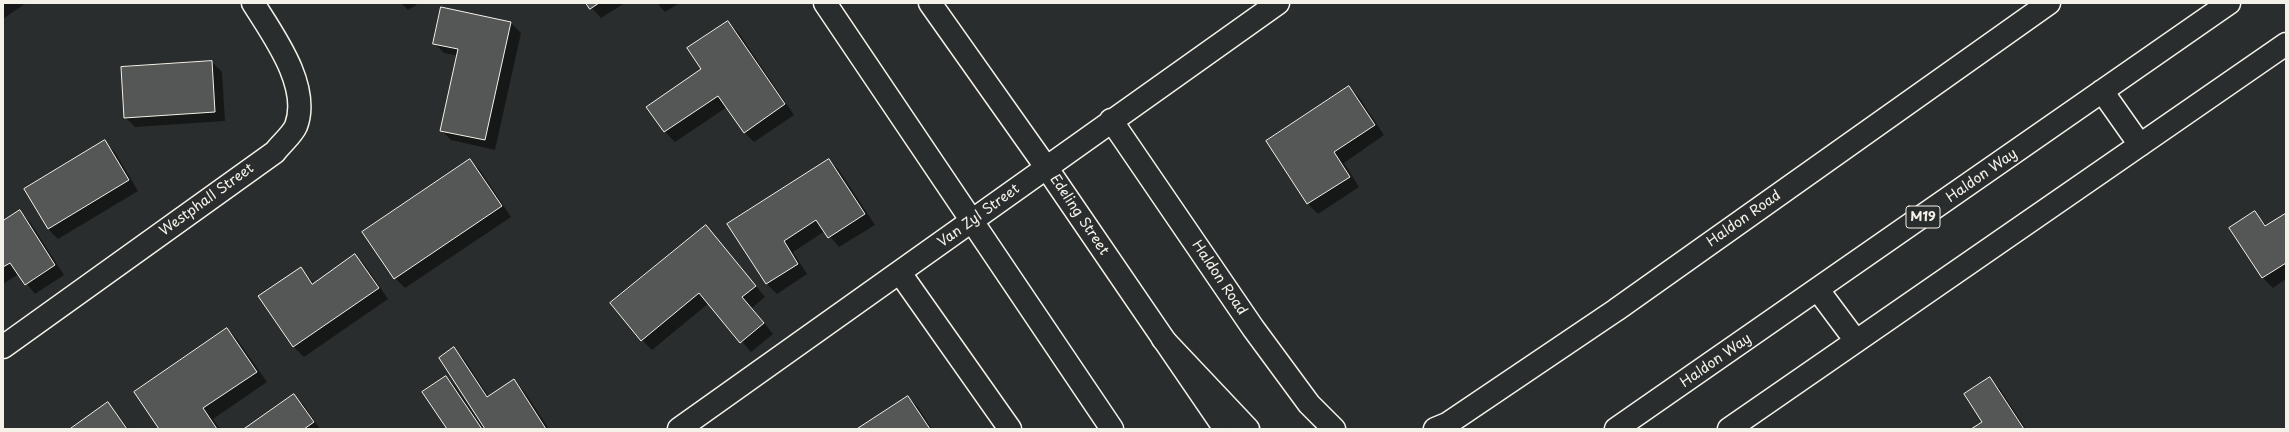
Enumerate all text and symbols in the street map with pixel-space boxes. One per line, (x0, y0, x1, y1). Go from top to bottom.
street label: Haldon Way (1943, 145, 2021, 207)
street label: Westphall Street (157, 160, 257, 240)
street label: Edeling Street (1046, 172, 1112, 258)
street label: Van Zyl Street (935, 181, 1023, 251)
street label: Haldon Road (1704, 187, 1784, 251)
road number: M19 (1906, 206, 1940, 228)
street label: Haldon Road (1188, 237, 1250, 319)
street label: Haldon Way (1677, 330, 1755, 392)

